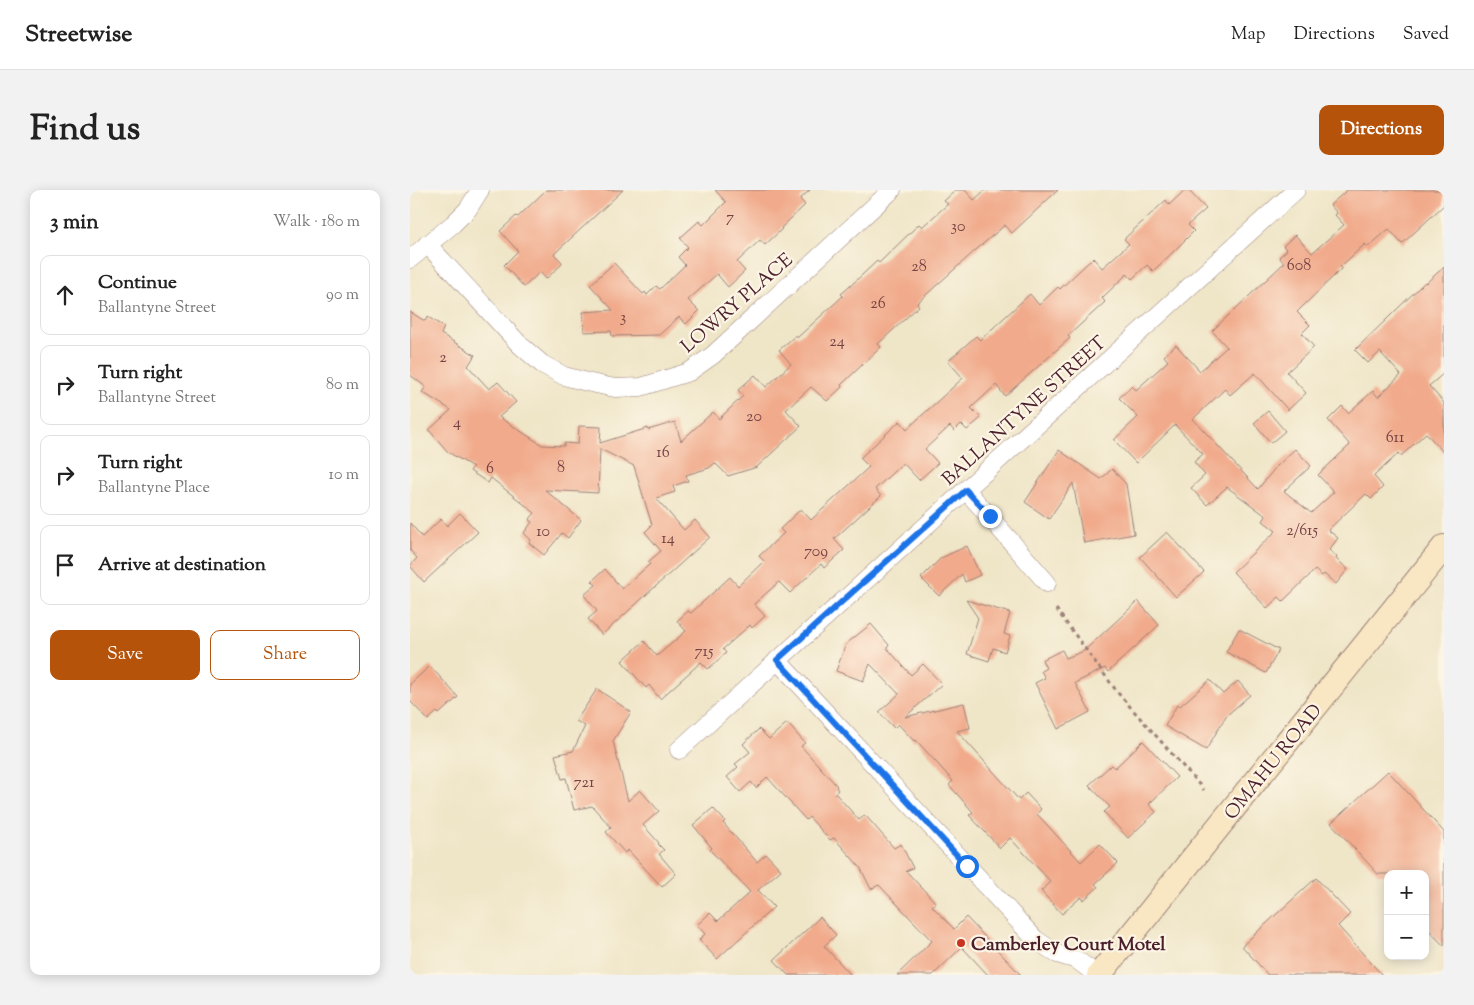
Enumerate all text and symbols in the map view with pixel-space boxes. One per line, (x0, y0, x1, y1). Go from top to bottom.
text: Streetwise (25, 18, 132, 52)
text: Map (1231, 22, 1266, 48)
text: Directions (1294, 22, 1375, 48)
text: Saved (1403, 22, 1449, 48)
text: Find us (30, 105, 140, 156)
button: Directions (1319, 105, 1444, 155)
house number: 7 (726, 207, 734, 230)
text: 3 min (50, 208, 99, 238)
text: Walk · 180 m (273, 211, 360, 234)
house number: 30 (951, 216, 965, 239)
street label: LOWRY PLACE (676, 247, 800, 360)
house number: 608 (1287, 255, 1311, 278)
house number: 28 (911, 256, 927, 279)
text: Continue (98, 270, 177, 297)
icon: ahead (51, 281, 79, 309)
text: 90 m (326, 284, 359, 307)
house number: 26 (870, 293, 886, 316)
text: Ballantyne Street (98, 297, 216, 320)
house number: 3 (620, 307, 626, 330)
house number: 24 (829, 331, 845, 354)
street label: BALLANTYNE STREET (937, 331, 1113, 493)
house number: 2 (439, 347, 447, 370)
text: Turn right (98, 360, 182, 387)
icon: right (51, 371, 79, 399)
text: 80 m (326, 374, 359, 397)
text: Ballantyne Street (98, 387, 216, 410)
house number: 20 (746, 406, 762, 429)
house number: 4 (453, 412, 461, 435)
house number: 611 (1386, 427, 1405, 450)
house number: 16 (656, 442, 670, 465)
text: Turn right (98, 450, 182, 477)
house number: 8 (557, 457, 565, 480)
house number: 6 (486, 458, 494, 481)
icon: right (51, 461, 79, 489)
text: 10 m (329, 464, 359, 487)
text: Ballantyne Place (98, 477, 210, 500)
route end (979, 505, 1002, 528)
house number: 2/615 (1286, 520, 1318, 543)
house number: 10 (536, 521, 550, 544)
house number: 14 (661, 528, 675, 551)
house number: 709 (804, 541, 828, 564)
icon: arrive (51, 551, 79, 579)
text: Arrive at destination (98, 552, 266, 579)
button: Save (50, 630, 200, 680)
button: Share (210, 630, 360, 680)
house number: 715 (695, 641, 714, 664)
street label: OMAHU ROAD (1219, 699, 1329, 826)
house number: 721 (574, 772, 595, 795)
route start (956, 855, 979, 878)
map controls (1384, 870, 1429, 960)
button: + (1384, 870, 1429, 915)
button: − (1384, 915, 1429, 960)
place label: Camberley Court Motel (971, 932, 1166, 959)
marker: Camberley Court Motel (955, 937, 967, 949)

